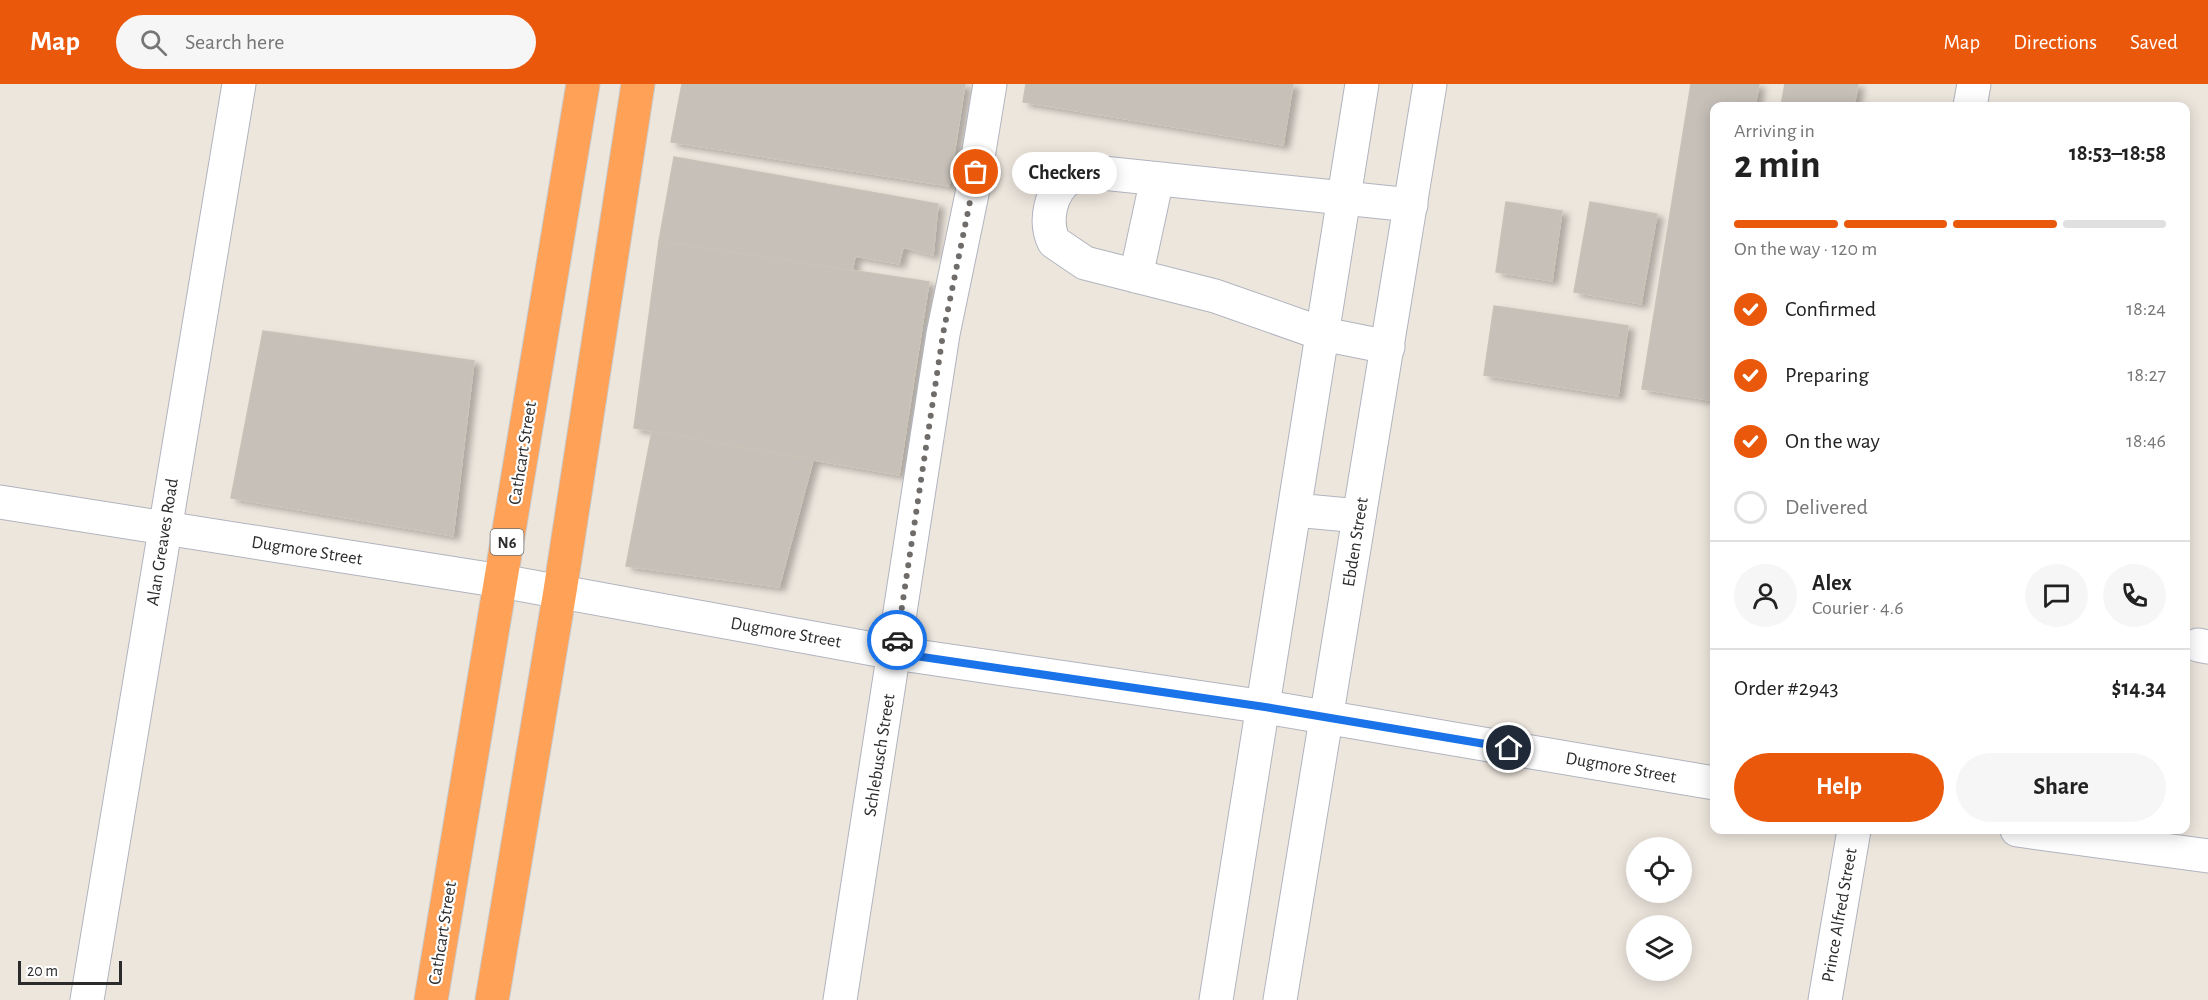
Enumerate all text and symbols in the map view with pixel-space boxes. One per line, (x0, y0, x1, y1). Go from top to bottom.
search box (116, 15, 536, 69)
icon: search (137, 26, 170, 59)
text: Map (30, 28, 80, 56)
text: Search here (185, 31, 284, 53)
text: Map (1944, 32, 1980, 53)
text: Directions (2013, 32, 2097, 53)
text: Saved (2130, 32, 2178, 53)
text: Arriving in (1734, 121, 1815, 141)
text: 18:53–18:58 (2069, 142, 2166, 164)
pin (950, 146, 1001, 197)
text: 2 min (1734, 146, 1821, 185)
callout: Checkers (1012, 151, 1117, 193)
icon: bag (959, 155, 992, 188)
text: Checkers (1029, 163, 1100, 183)
text: On the way · 120 m (1734, 239, 1877, 259)
icon: check (1734, 293, 1767, 326)
text: Confirmed (1785, 298, 1876, 320)
text: 18:24 (2126, 299, 2166, 319)
icon: check (1734, 359, 1767, 392)
text: Preparing (1785, 364, 1869, 386)
text: 18:27 (2128, 365, 2166, 385)
street label: Cathcart Street (506, 400, 540, 506)
icon: check (1734, 425, 1767, 458)
text: On the way (1785, 430, 1880, 452)
text: 18:46 (2126, 431, 2166, 451)
street label: Alan Greaves Road (144, 477, 182, 607)
street label: Ebden Street (1340, 496, 1372, 588)
text: Delivered (1785, 496, 1868, 518)
road number: N6 (490, 529, 524, 555)
street label: Dugmore Street (250, 533, 364, 569)
button: person (1734, 564, 1797, 627)
button: chat (2025, 564, 2088, 627)
button: phone (2103, 564, 2166, 627)
text: Alex (1812, 572, 1852, 594)
text: Courier · 4.6 (1812, 598, 1904, 618)
courier (867, 610, 927, 670)
street label: Dugmore Street (729, 614, 843, 652)
icon: car (881, 624, 914, 657)
text: Order #2943 (1734, 677, 1839, 699)
text: $14.34 (2112, 677, 2166, 699)
street label: Schlebusch Street (861, 692, 899, 818)
pin (1483, 722, 1534, 773)
icon: home (1492, 731, 1525, 764)
street label: Dugmore Street (1564, 749, 1678, 787)
button: Help (1734, 753, 1944, 822)
button: Share (1956, 753, 2166, 822)
map controls (1626, 837, 1692, 981)
button: locate (1626, 837, 1692, 903)
street label: Prince Alfred Street (1819, 846, 1861, 984)
street label: Cathcart Street (426, 880, 460, 986)
button: layers (1626, 915, 1692, 981)
scale bar (18, 958, 122, 986)
text: 20 m (27, 963, 58, 979)

